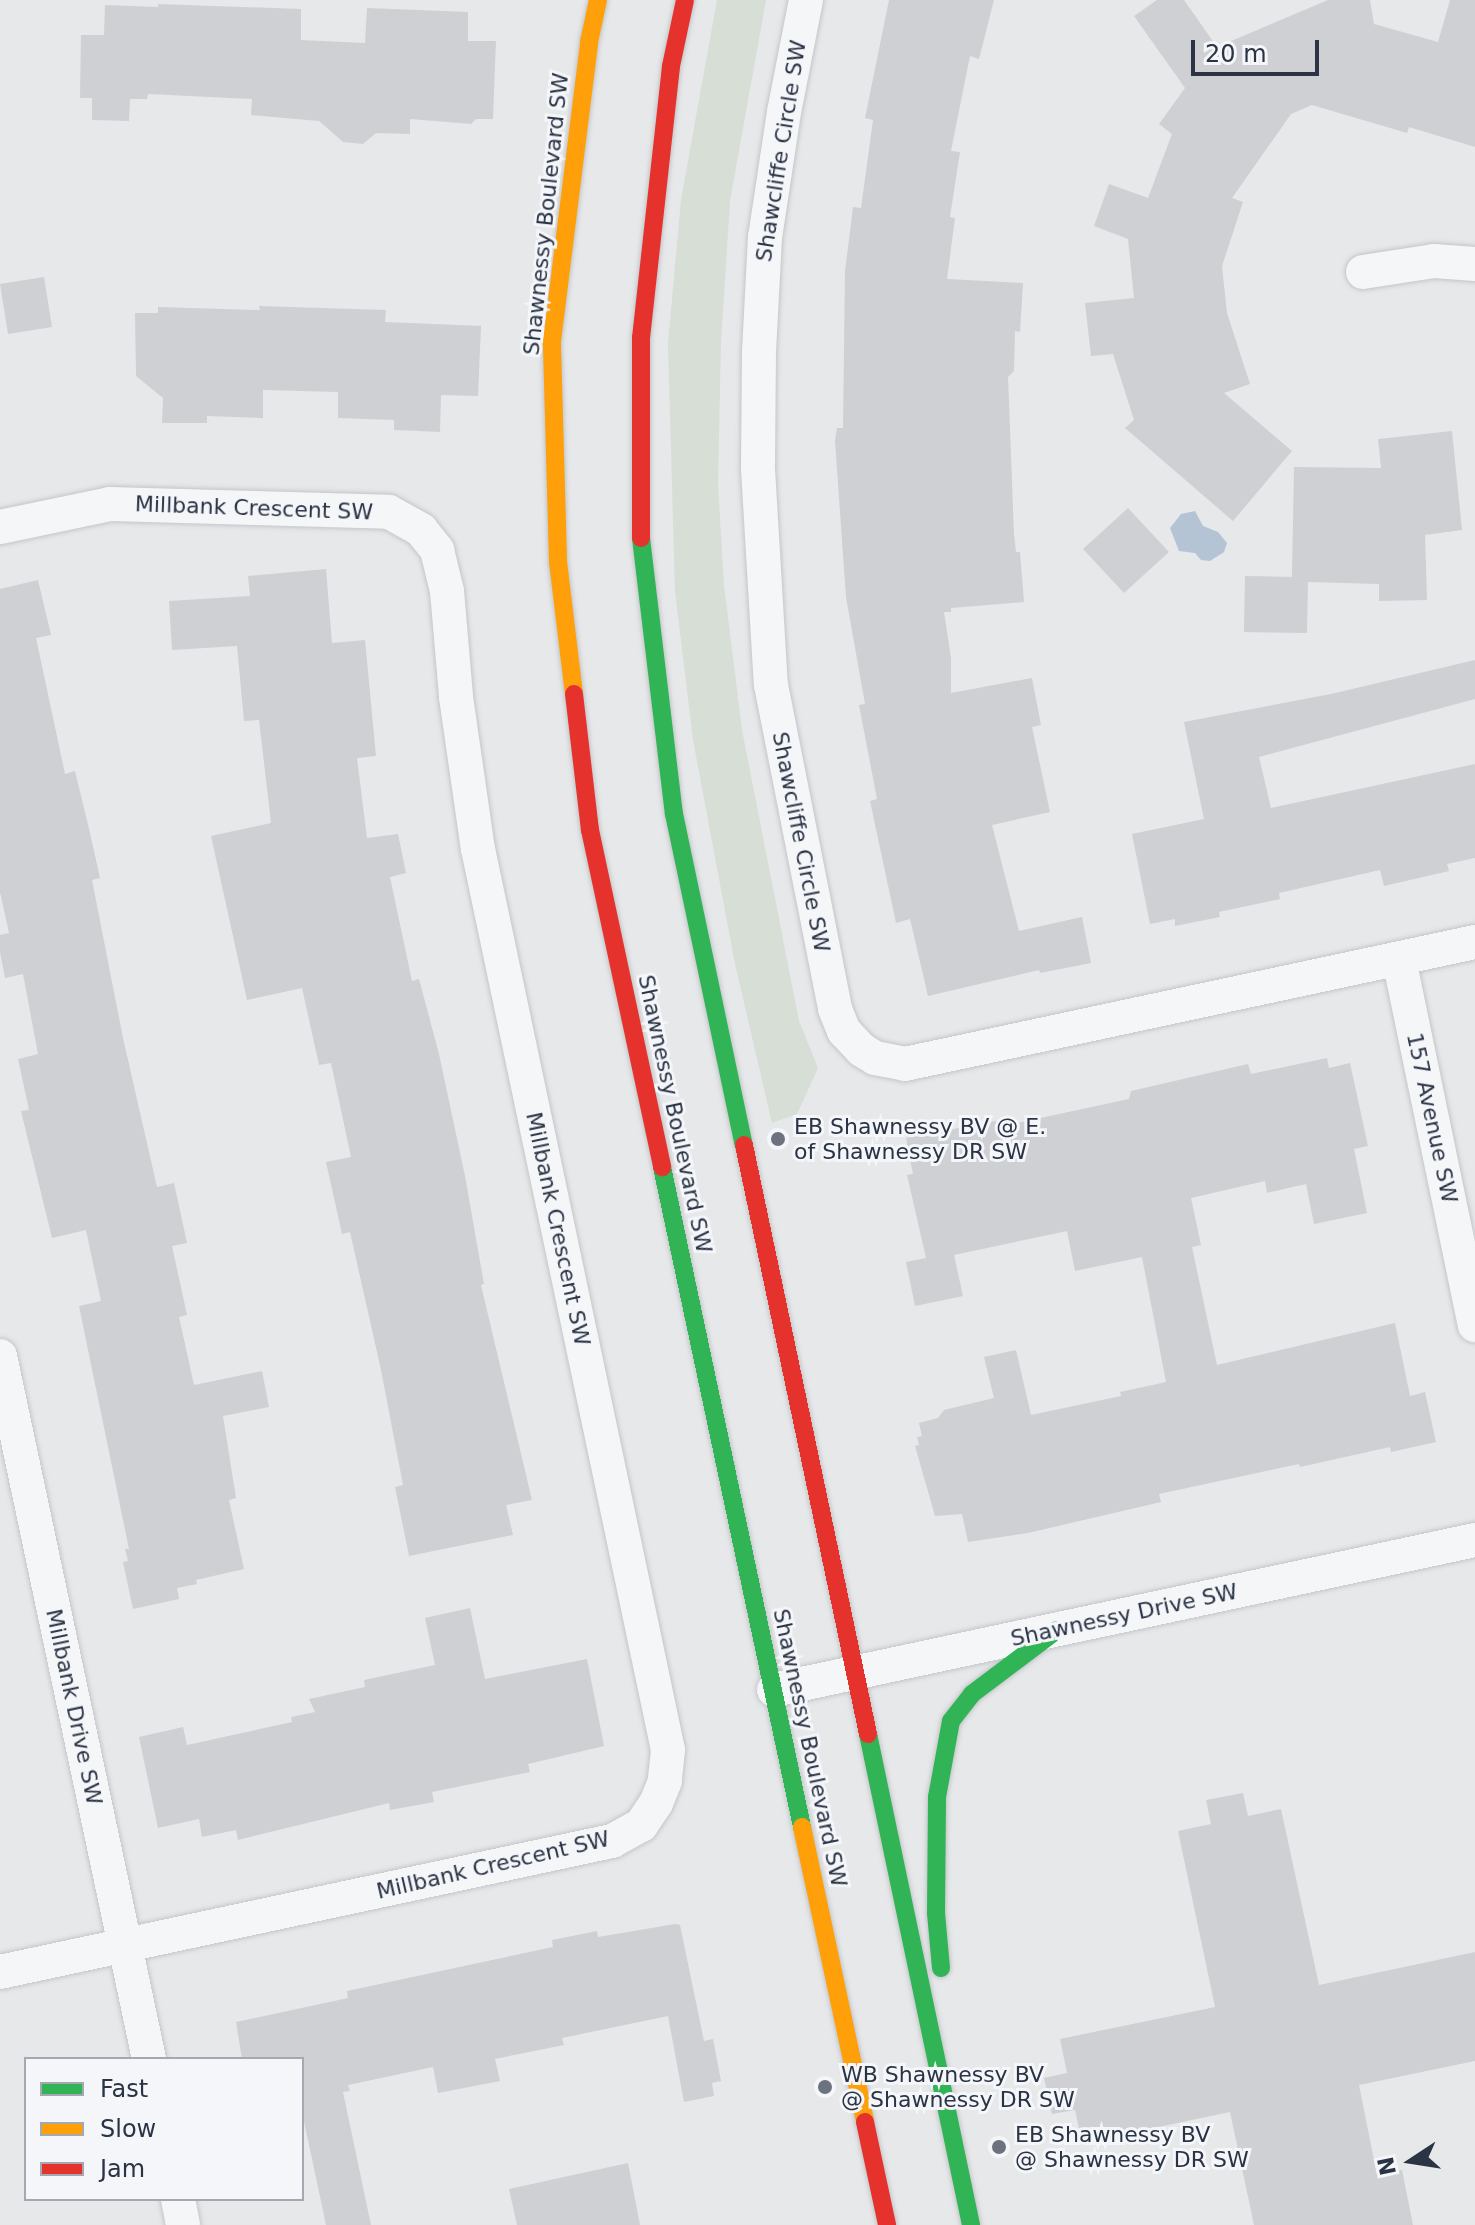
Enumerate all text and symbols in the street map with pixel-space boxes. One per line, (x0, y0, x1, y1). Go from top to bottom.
scale bar (1195, 24, 1323, 74)
street label: Shawcliffe Circle SW (750, 38, 812, 264)
text: 20 m (1205, 40, 1267, 68)
street label: Shawnessy Boulevard SW (518, 72, 574, 356)
street label: Millbank Crescent SW (134, 491, 374, 525)
street label: Shawcliffe Circle SW (767, 730, 835, 954)
street label: Shawnessy Boulevard SW (633, 972, 717, 1256)
street label: 157 Avenue SW (1401, 1030, 1463, 1206)
street label: Millbank Crescent SW (520, 1110, 596, 1348)
place label: EB Shawnessy BV @ E. of Shawnessy DR SW (794, 1113, 1046, 1164)
marker: EB Shawnessy BV @ E. of Shawnessy DR SW (769, 1130, 787, 1148)
street label: Shawnessy Drive SW (1008, 1578, 1240, 1652)
street label: Shawnessy Boulevard SW (768, 1606, 852, 1890)
street label: Millbank Drive SW (40, 1607, 108, 1807)
street label: Millbank Crescent SW (374, 1825, 612, 1905)
legend (24, 2057, 304, 2201)
place label: WB Shawnessy BV @ Shawnessy DR SW (841, 2061, 1075, 2112)
text: Fast (100, 2075, 148, 2103)
marker: WB Shawnessy BV @ Shawnessy DR SW (816, 2078, 834, 2096)
text: Slow (100, 2115, 156, 2143)
place label: EB Shawnessy BV @ Shawnessy DR SW (1015, 2121, 1249, 2172)
north arrow (1371, 2121, 1451, 2201)
marker: EB Shawnessy BV @ Shawnessy DR SW (990, 2138, 1008, 2156)
text: N (1373, 2154, 1401, 2178)
text: Jam (100, 2155, 145, 2183)

